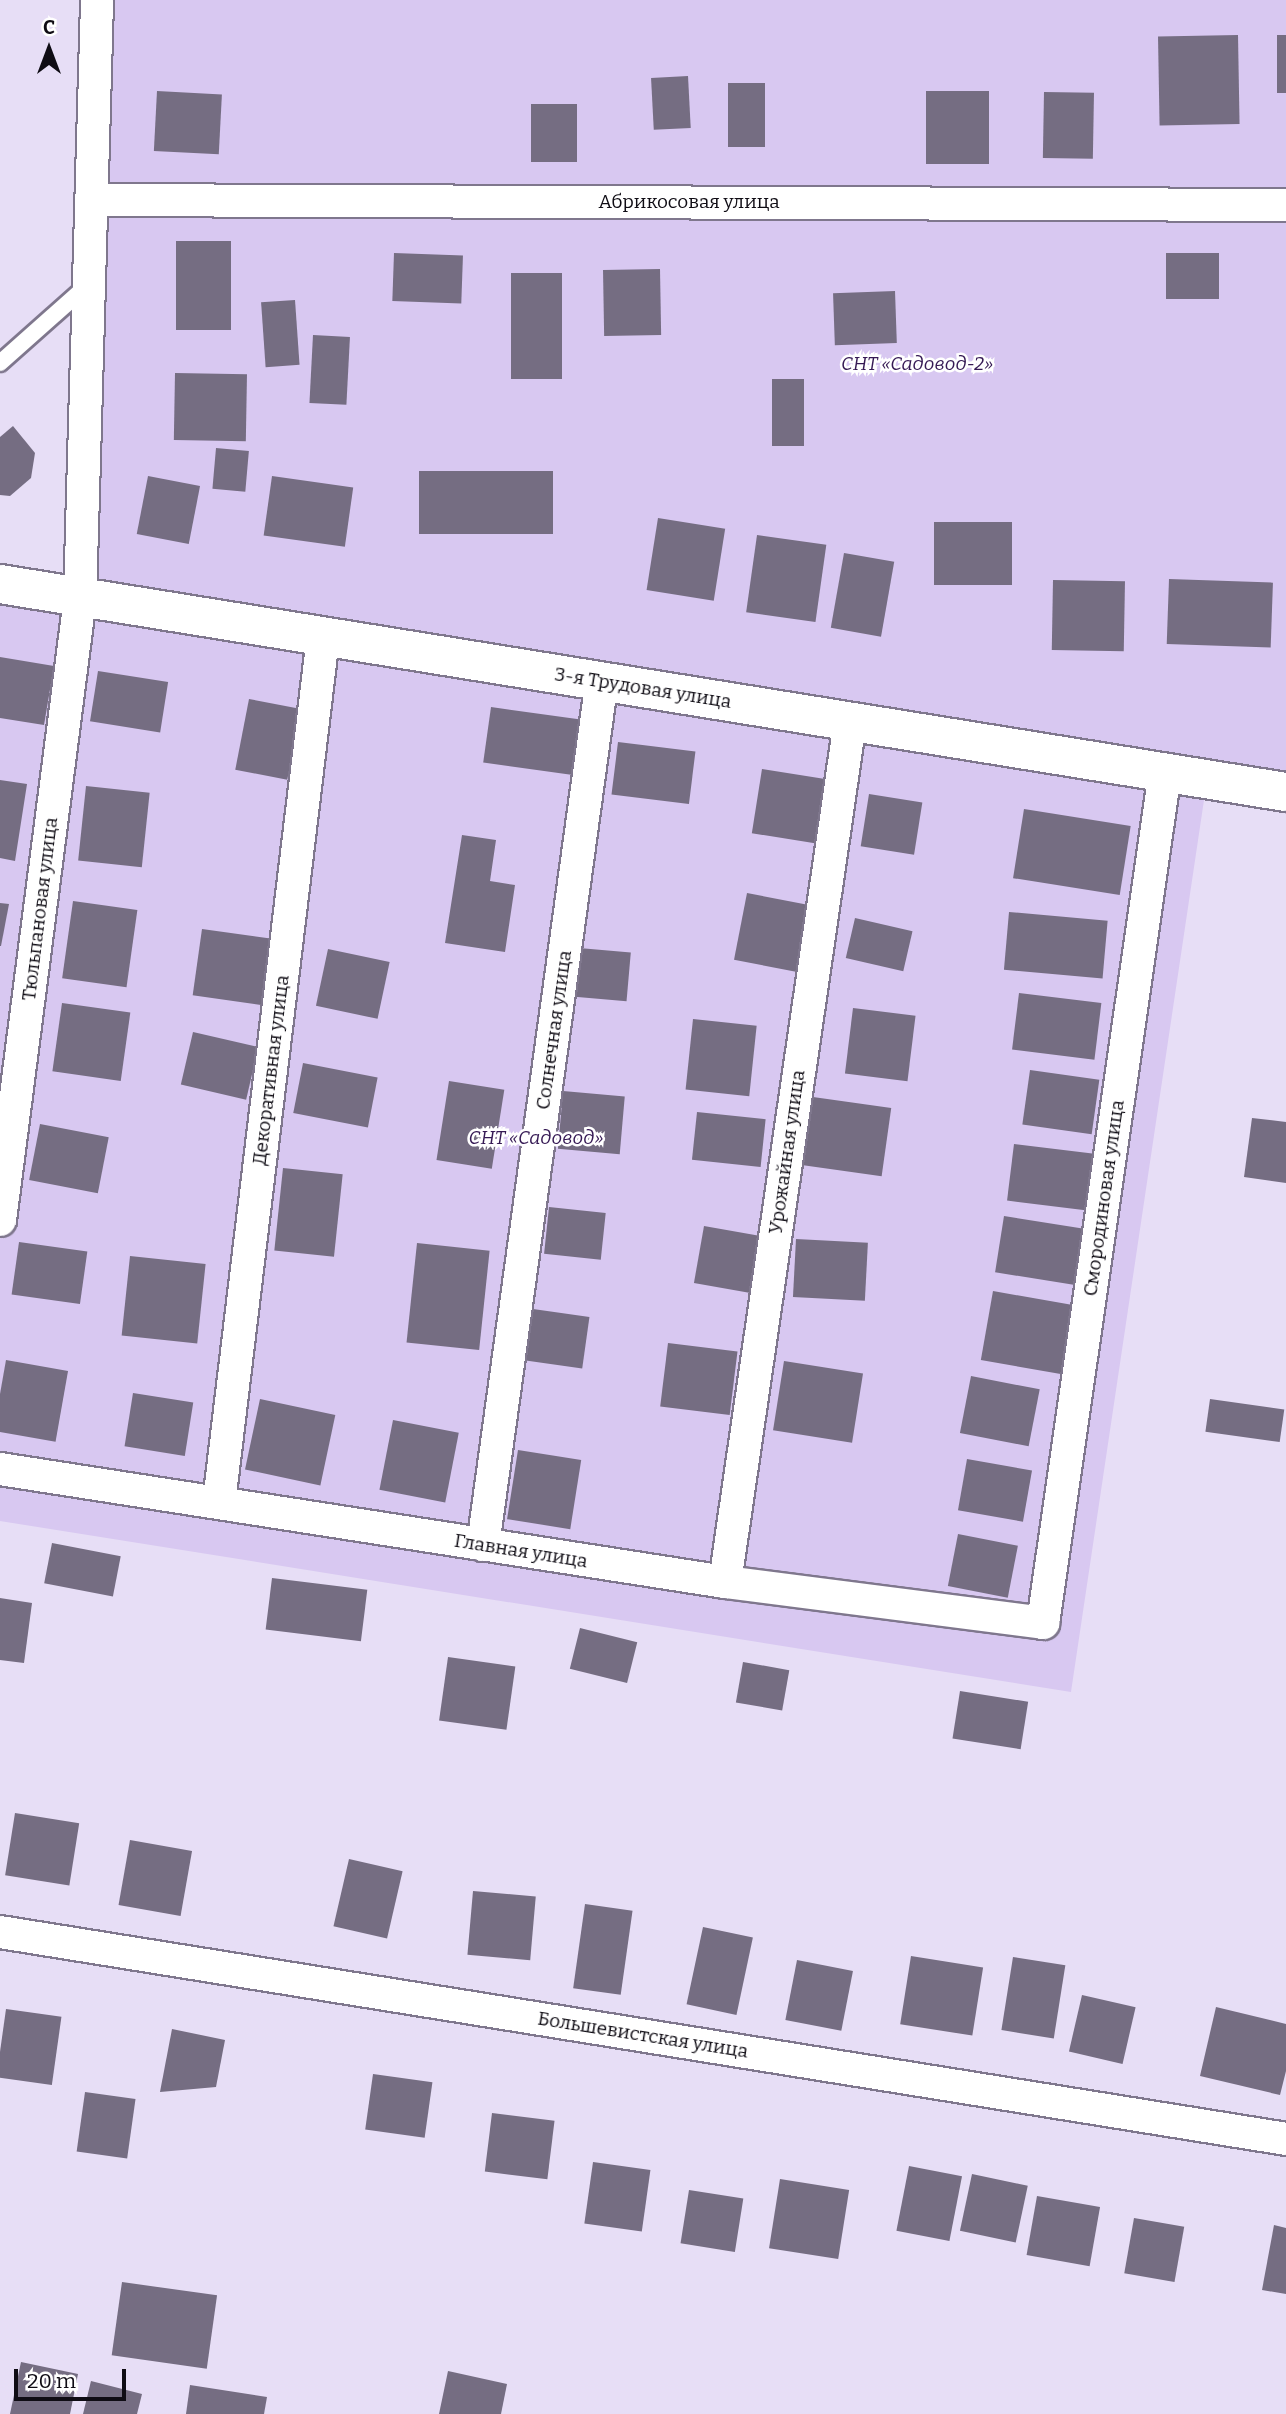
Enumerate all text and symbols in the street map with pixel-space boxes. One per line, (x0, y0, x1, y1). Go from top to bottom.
north arrow (14, 14, 84, 84)
text: С (43, 16, 55, 39)
street label: Абрикосовая улица (598, 191, 780, 213)
park label: СНТ «Садовод-2» (841, 353, 993, 375)
street label: 3-я Трудовая улица (553, 663, 733, 713)
street label: Тюльпановая улица (17, 816, 63, 1002)
street label: Солнечная улица (532, 949, 576, 1111)
street label: Декоративная улица (248, 974, 294, 1166)
street label: Урожайная улица (764, 1069, 810, 1235)
street label: Смородиновая улица (1079, 1098, 1129, 1298)
park label: СНТ «Садовод» (469, 1127, 603, 1149)
street label: Главная улица (453, 1529, 589, 1573)
street label: Большевистская улица (536, 2007, 750, 2063)
scale bar (18, 2354, 130, 2398)
text: 20 m (27, 2368, 76, 2394)

